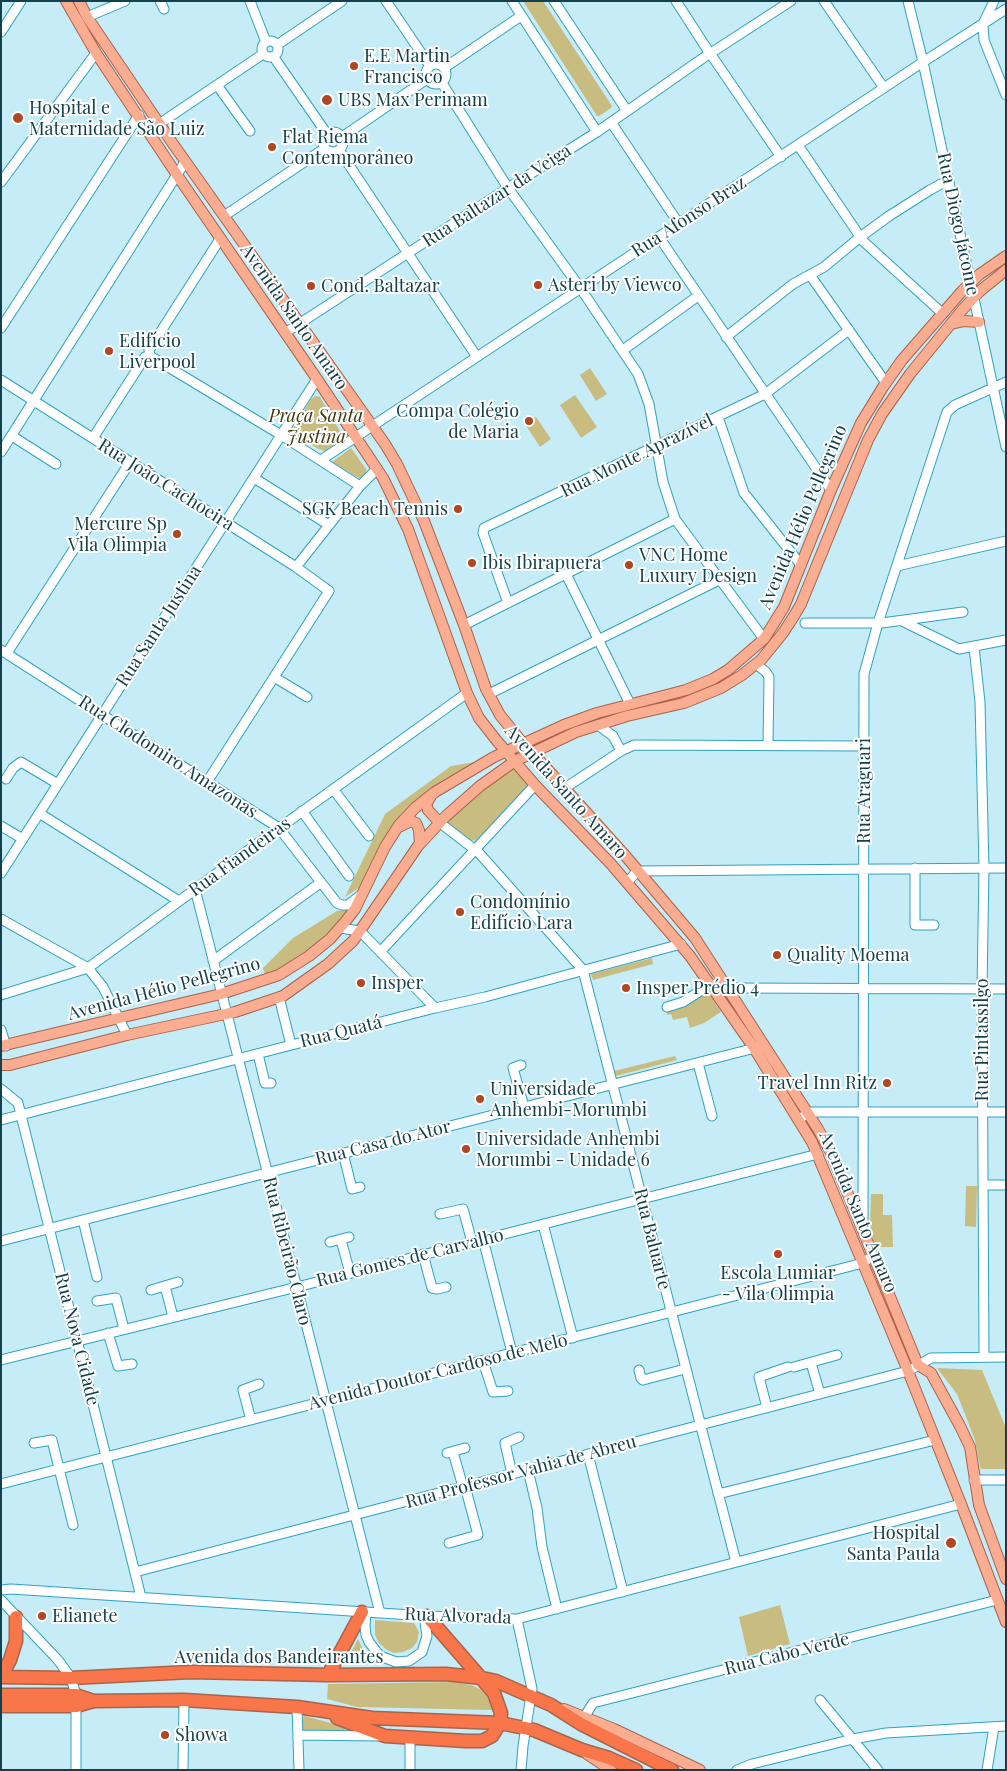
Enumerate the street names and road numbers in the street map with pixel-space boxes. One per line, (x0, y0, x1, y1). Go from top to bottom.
street label: Rua Baltazar da Veiga (419, 140, 575, 252)
street label: Rua Diogo Jácome (932, 151, 984, 297)
street label: Rua Afonso Braz (628, 172, 750, 262)
street label: Avenida Santo Amaro (236, 240, 352, 394)
street label: Rua Monte Aprazível (557, 410, 717, 502)
street label: Avenida Hélio Pellegrino (754, 422, 852, 612)
street label: Rua João Cachoeira (94, 434, 238, 536)
street label: Rua Santa Justina (112, 561, 206, 691)
street label: Rua Clodomiro Amazonas (75, 691, 261, 823)
street label: Avenida Santo Amaro (500, 721, 632, 863)
street label: Rua Araguari (853, 738, 875, 844)
street label: Rua Fiandeiras (185, 813, 295, 901)
street label: Avenida Hélio Pellegrino (65, 953, 263, 1025)
street label: Rua Pintassilgo (971, 978, 993, 1102)
street label: Rua Quatá (298, 1011, 384, 1053)
street label: Rua Casa do Ator (313, 1116, 453, 1170)
street label: Avenida Santo Amaro (814, 1128, 902, 1296)
street label: Rua Ribeirão Claro (258, 1174, 316, 1328)
street label: Rua Baluarte (629, 1186, 675, 1292)
street label: Rua Gomes de Carvalho (314, 1224, 506, 1292)
street label: Rua Nova Cidade (50, 1270, 104, 1408)
street label: Avenida Doutor Cardoso de Melo (306, 1329, 570, 1415)
street label: Rua Professor Vahia de Abreu (403, 1431, 639, 1513)
street label: Rua Alvorada (404, 1603, 512, 1629)
street label: Rua Cabo Verde (722, 1628, 852, 1680)
street label: Avenida dos Bandeirantes (175, 1646, 383, 1668)

